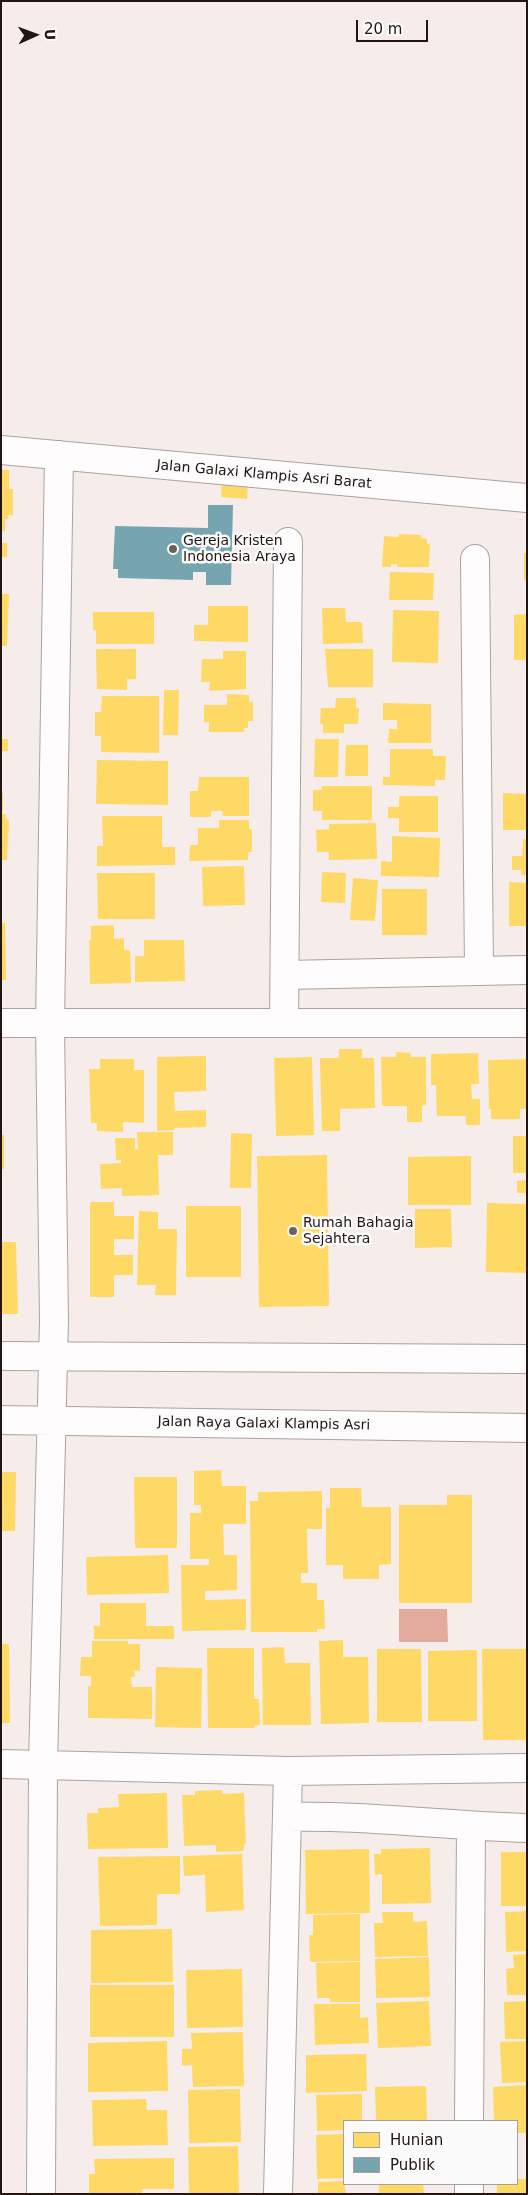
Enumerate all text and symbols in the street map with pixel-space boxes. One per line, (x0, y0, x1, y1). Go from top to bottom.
north arrow (10, 10, 60, 60)
scale bar (358, 10, 430, 42)
text: 20 m (364, 20, 402, 38)
text: U (42, 29, 58, 40)
street label: Jalan Galaxi Klampis Asri Barat (156, 457, 372, 493)
place label: Gereja Kristen Indonesia Araya (183, 533, 296, 566)
marker: Gereja Kristen Indonesia Araya (167, 543, 179, 555)
place label: Rumah Bahagia Sejahtera (303, 1215, 414, 1248)
marker: Rumah Bahagia Sejahtera (287, 1225, 299, 1237)
street label: Jalan Raya Galaxi Klampis Asri (158, 1414, 370, 1434)
legend (343, 2120, 518, 2185)
text: Hunian (390, 2131, 443, 2149)
text: Publik (390, 2156, 435, 2174)

